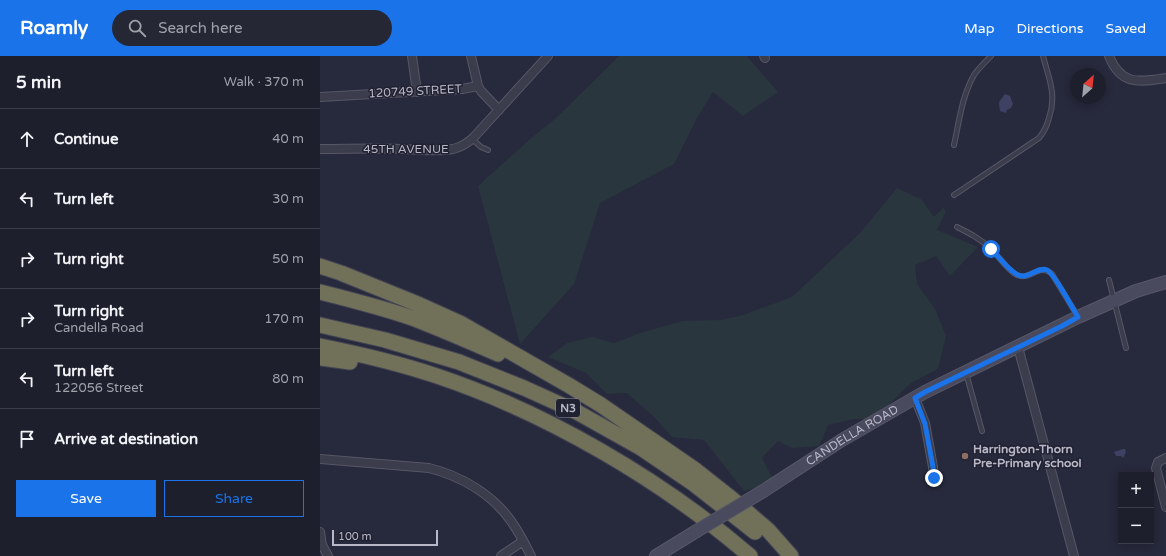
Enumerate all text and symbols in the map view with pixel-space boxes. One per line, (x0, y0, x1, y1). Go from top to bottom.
search box (112, 10, 392, 46)
text: Roamly (20, 17, 88, 39)
icon: search (126, 17, 148, 39)
text: Search here (158, 19, 243, 37)
text: Map (964, 20, 995, 37)
text: Directions (1017, 20, 1084, 37)
text: Saved (1106, 20, 1146, 37)
north arrow (1070, 68, 1106, 104)
text: 5 min (16, 72, 61, 93)
text: Walk · 370 m (224, 74, 304, 90)
street label: 120749 STREET (368, 82, 463, 100)
icon: ahead (16, 128, 38, 150)
text: Continue (54, 130, 118, 148)
text: 40 m (272, 131, 304, 147)
street label: 45TH AVENUE (363, 142, 449, 156)
icon: left (16, 188, 38, 210)
text: Turn left (54, 190, 114, 208)
text: 30 m (272, 191, 304, 207)
route start (982, 240, 1000, 258)
icon: right (16, 248, 38, 270)
text: Turn right (54, 250, 124, 268)
text: 50 m (272, 251, 304, 267)
text: Turn right (54, 302, 124, 320)
icon: right (16, 308, 38, 330)
text: 170 m (264, 311, 304, 327)
text: Candella Road (54, 320, 144, 336)
text: Turn left (54, 362, 114, 380)
icon: left (16, 368, 38, 390)
text: 80 m (272, 371, 304, 387)
text: 122056 Street (54, 380, 144, 396)
road number: N3 (556, 399, 580, 417)
street label: CANDELLA ROAD (803, 402, 901, 468)
icon: arrive (16, 428, 38, 450)
text: Arrive at destination (54, 430, 198, 448)
place label: Harrington-Thorn Pre-Primary school (973, 442, 1082, 471)
marker: Harrington-Thorn Pre-Primary school (960, 451, 970, 461)
route end (925, 469, 943, 487)
map controls (1118, 472, 1154, 544)
button: + (1118, 472, 1154, 508)
button: Save (16, 480, 156, 517)
button: Share (164, 480, 304, 517)
button: − (1118, 508, 1154, 544)
scale bar (332, 528, 438, 547)
text: 100 m (338, 530, 372, 543)

